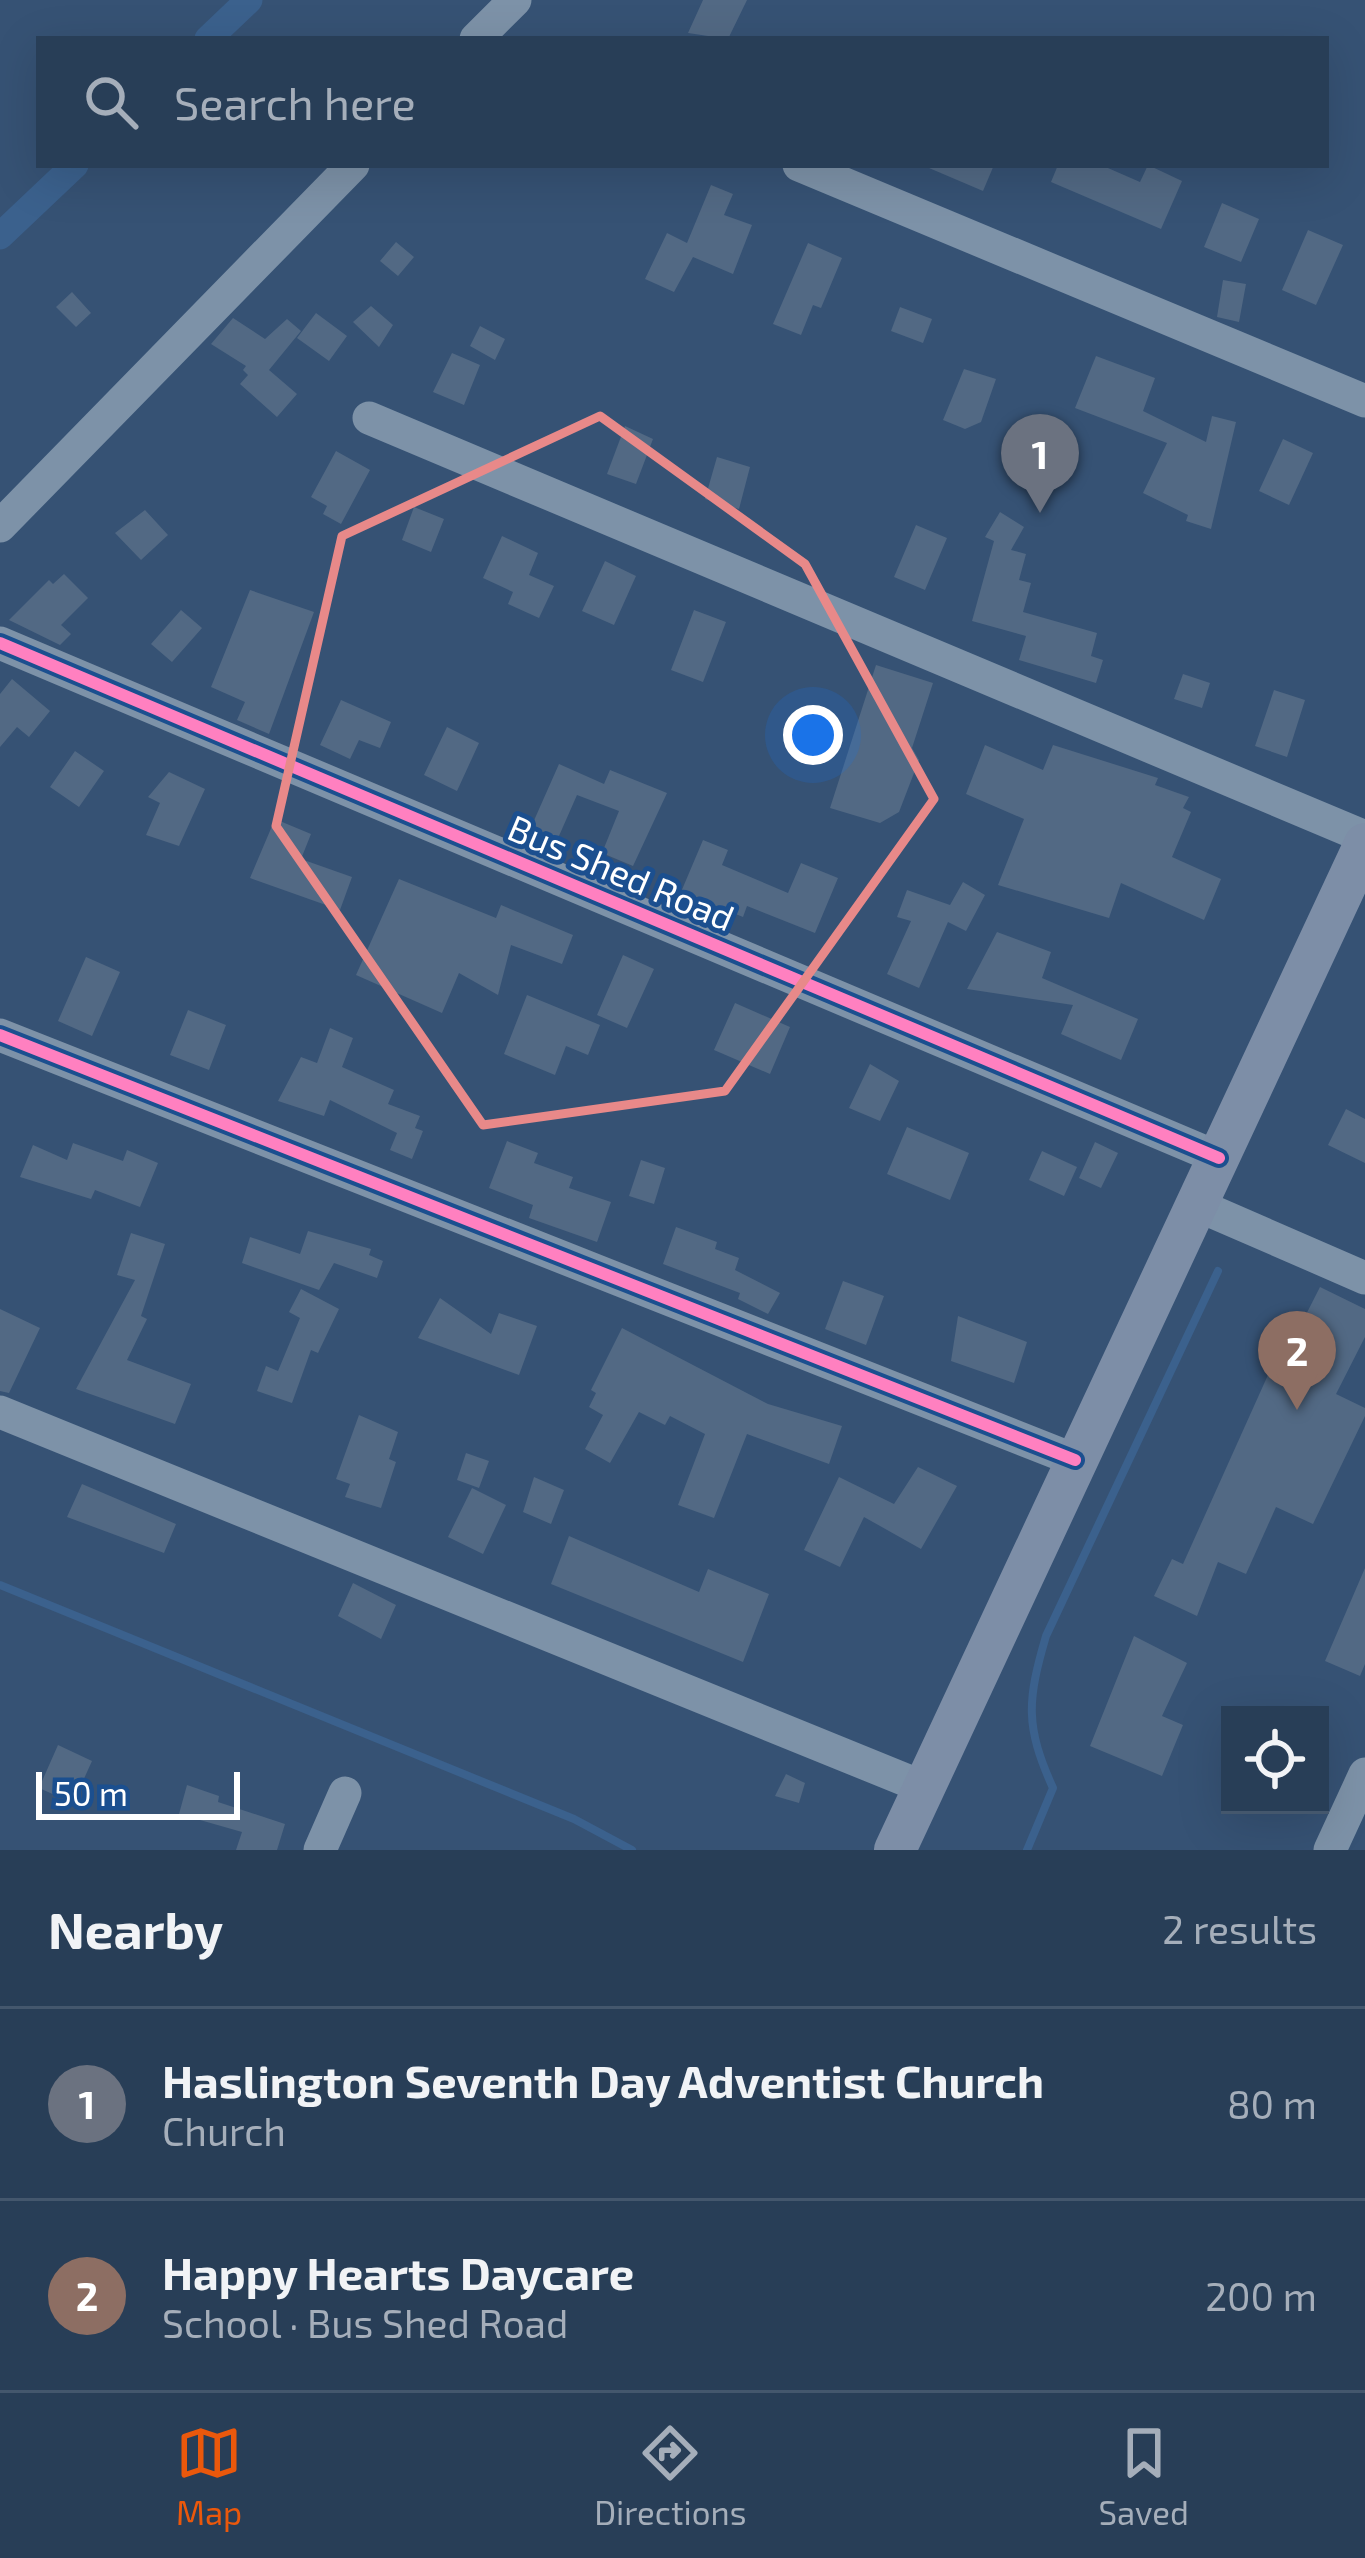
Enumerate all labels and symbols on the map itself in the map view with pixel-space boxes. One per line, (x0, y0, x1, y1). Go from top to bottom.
pin: 1 (1001, 414, 1079, 513)
your location (783, 705, 843, 765)
street label: Bus Shed Road (502, 805, 741, 939)
pin: 2 (1258, 1311, 1336, 1410)
scale bar (36, 1766, 240, 1819)

